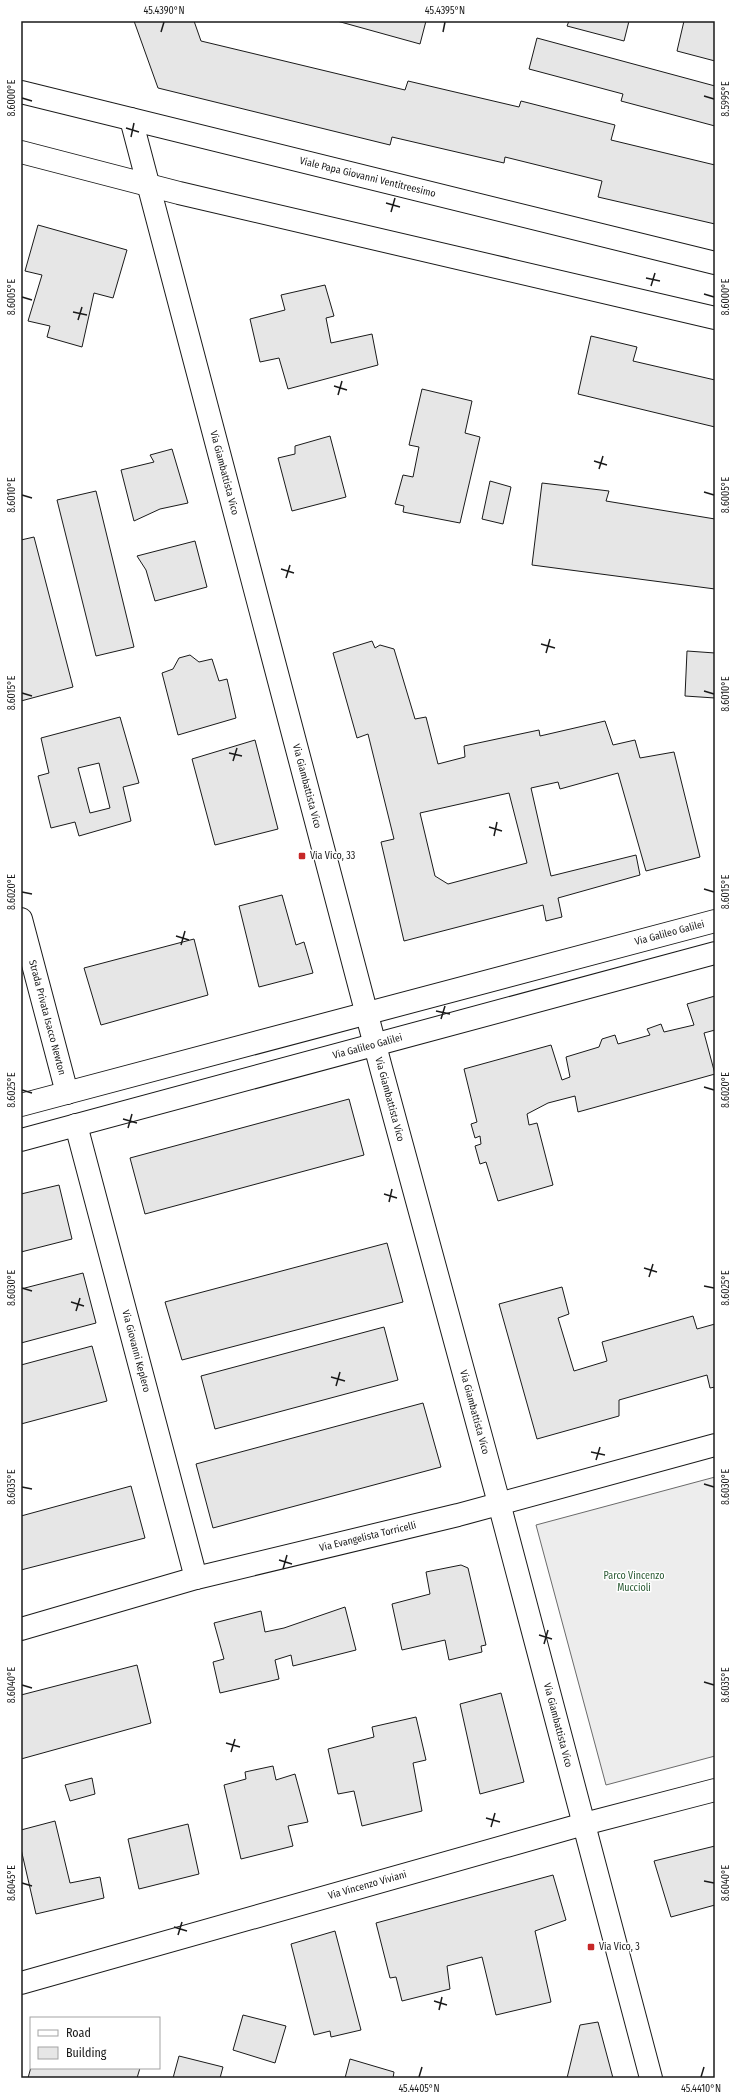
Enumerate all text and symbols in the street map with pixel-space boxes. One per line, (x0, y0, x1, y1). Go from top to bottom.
text: 45.4390°N (143, 5, 185, 17)
text: 45.4395°N (425, 5, 465, 17)
text: 8.6000°E (6, 79, 18, 117)
text: 8.5995°E (720, 81, 732, 117)
street label: Viale Papa Giovanni Ventitreesimo (298, 155, 437, 200)
text: 8.6000°E (720, 278, 732, 316)
text: 8.6005°E (6, 279, 18, 315)
street label: Via Giambattista Vico (207, 429, 241, 516)
text: 8.6010°E (6, 477, 18, 513)
text: 8.6005°E (720, 477, 732, 513)
text: 8.6015°E (6, 675, 18, 710)
text: 8.6010°E (720, 676, 732, 712)
street label: Via Giambattista Vico (290, 743, 324, 830)
place label: Via Vico, 33 (310, 850, 356, 862)
marker: Via Vico, 33 (297, 851, 307, 861)
text: 8.6020°E (6, 874, 18, 910)
text: 8.6015°E (720, 874, 732, 909)
street label: Via Galileo Galilei (633, 918, 706, 948)
street label: Strada Privata Isacco Newton (26, 959, 68, 1076)
street label: Via Galileo Galilei (332, 1031, 404, 1062)
street label: Via Giambattista Vico (372, 1056, 407, 1143)
text: 8.6025°E (6, 1072, 18, 1108)
text: 8.6020°E (720, 1072, 732, 1108)
text: 8.6030°E (6, 1270, 18, 1306)
text: 8.6025°E (720, 1270, 732, 1306)
street label: Via Giovanni Keplero (119, 1309, 153, 1394)
street label: Via Giambattista Vico (457, 1369, 492, 1456)
text: 8.6035°E (6, 1469, 18, 1505)
text: 8.6030°E (720, 1469, 732, 1505)
street label: Via Evangelista Torricelli (318, 1519, 417, 1554)
park label: Parco Vincenzo Muccioli (604, 1570, 664, 1594)
text: 8.6040°E (6, 1666, 18, 1703)
text: 8.6035°E (720, 1667, 732, 1703)
street label: Via Giambattista Vico (541, 1682, 575, 1769)
text: 8.6040°E (720, 1864, 732, 1901)
text: 8.6045°E (6, 1865, 18, 1901)
street label: Via Vincenzo Viviani (327, 1868, 408, 1902)
place label: Via Vico, 3 (599, 1941, 640, 1953)
marker: Via Vico, 3 (586, 1942, 596, 1952)
legend (30, 2017, 160, 2069)
text: Road (66, 2026, 91, 2040)
text: Building (66, 2046, 107, 2060)
text: 45.4405°N (398, 2083, 440, 2095)
text: 45.4410°N (681, 2083, 721, 2095)

